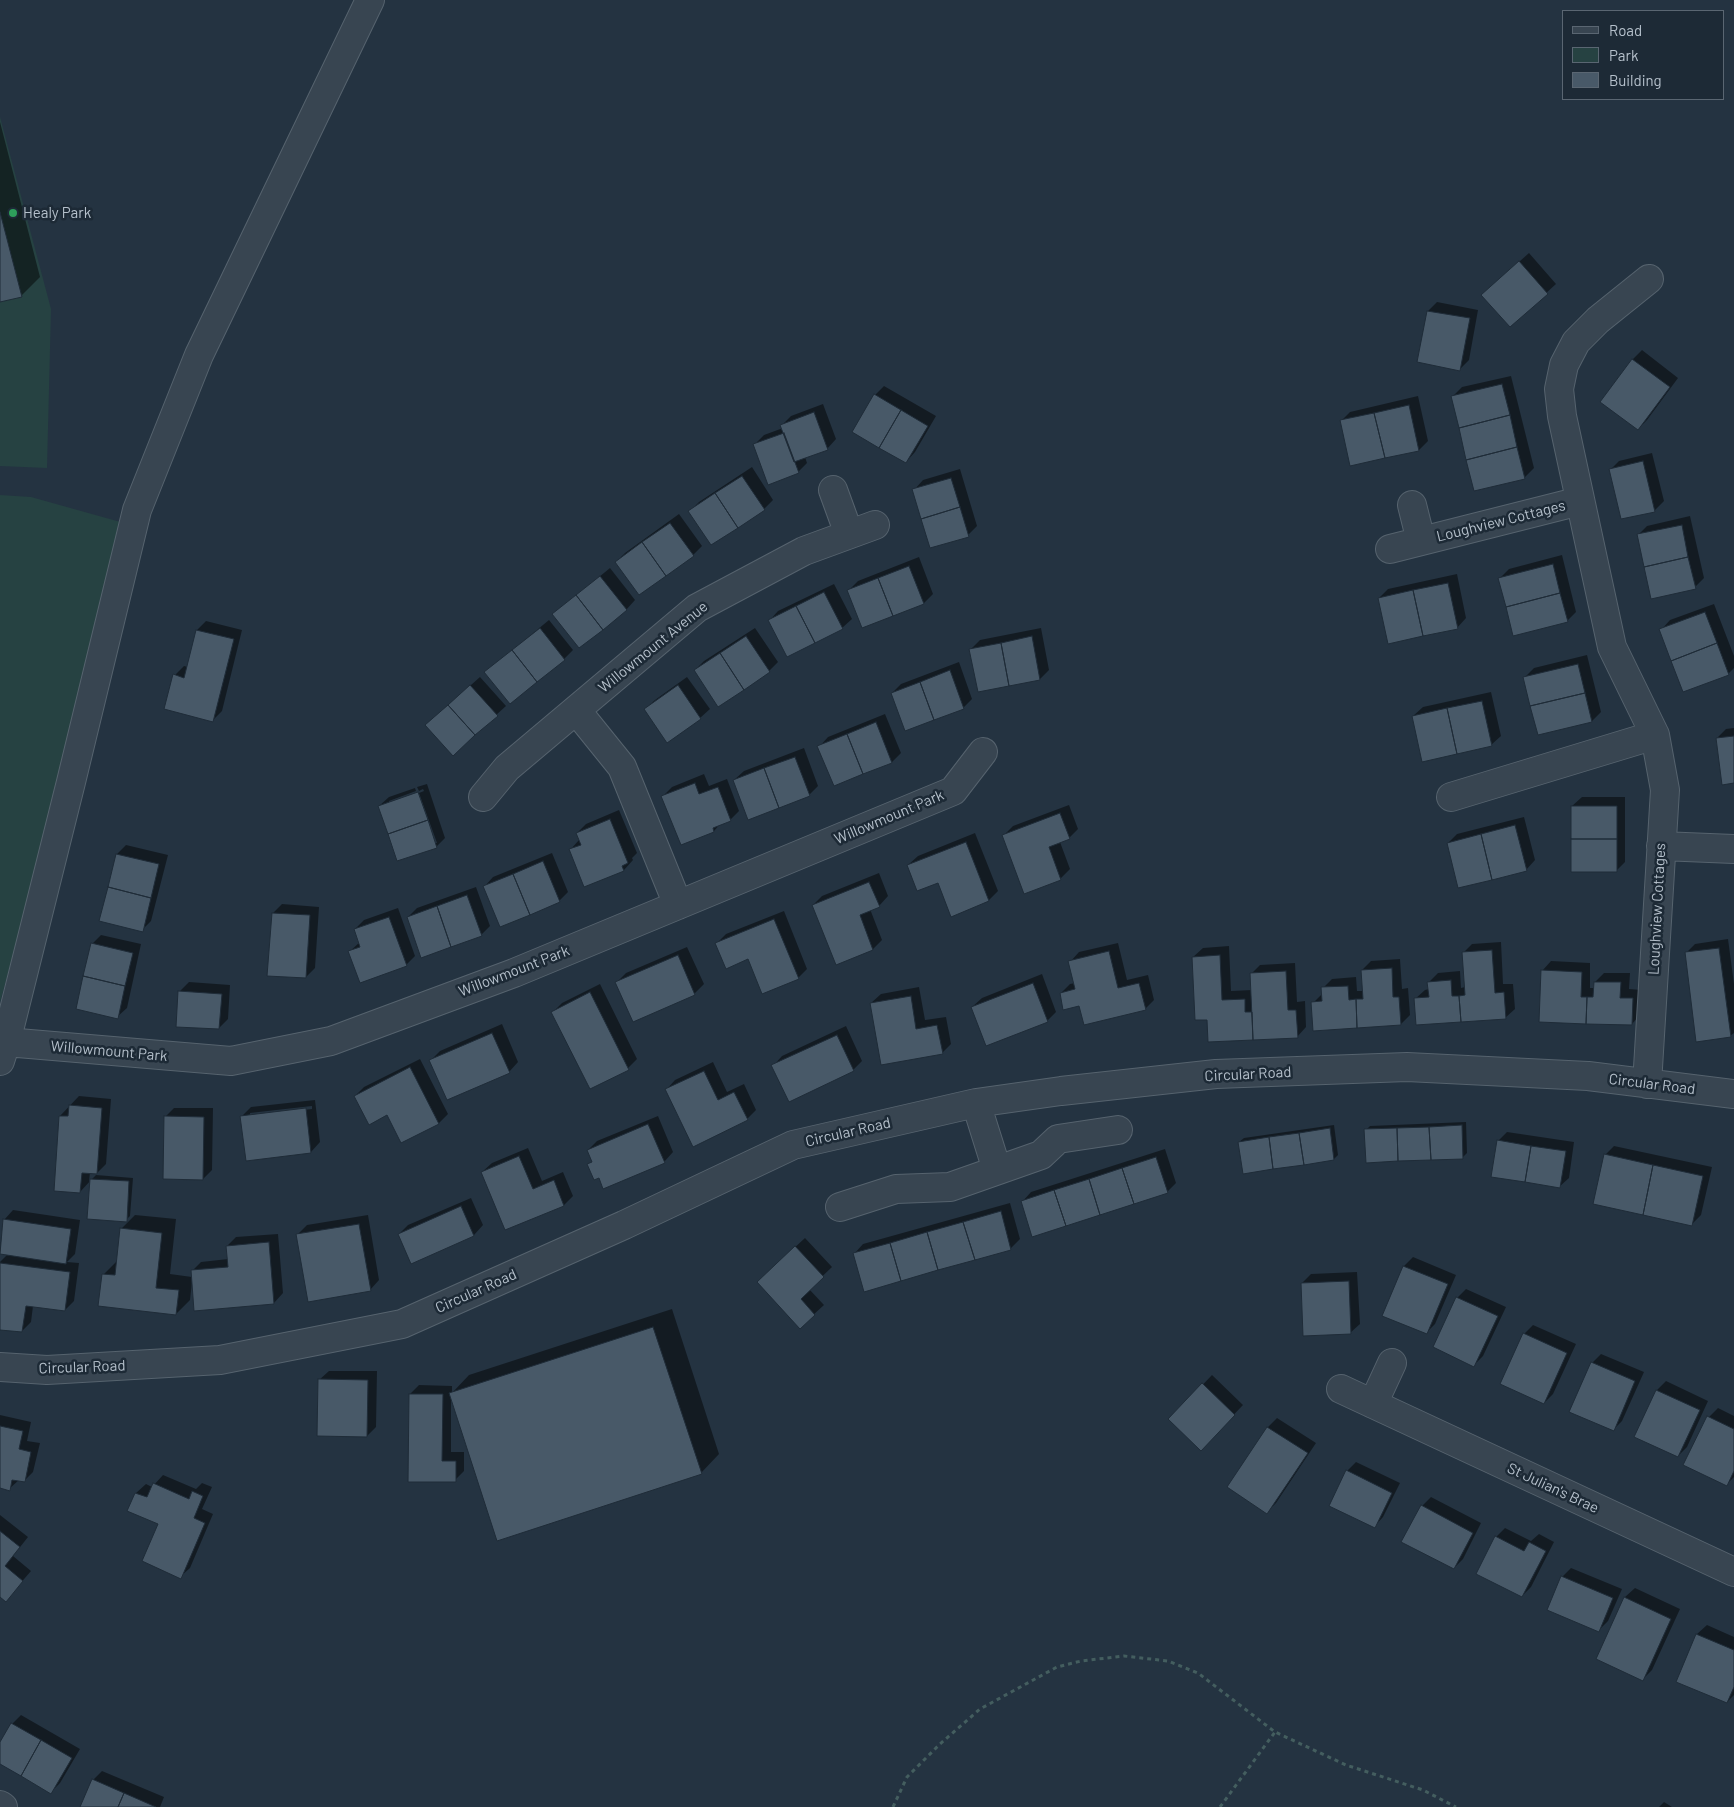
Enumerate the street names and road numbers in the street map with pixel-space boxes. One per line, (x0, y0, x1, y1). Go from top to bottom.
street label: Loughview Cottages (1435, 496, 1567, 546)
street label: Willowmount Avenue (595, 597, 711, 697)
street label: Willowmount Park (832, 786, 946, 848)
street label: Loughview Cottages (1645, 843, 1669, 975)
street label: Willowmount Park (456, 942, 572, 1000)
street label: Willowmount Park (50, 1037, 168, 1065)
street label: Circular Road (1204, 1063, 1292, 1085)
street label: Circular Road (1608, 1070, 1696, 1098)
street label: Circular Road (804, 1113, 892, 1151)
street label: Circular Road (433, 1265, 519, 1317)
street label: Circular Road (38, 1356, 126, 1378)
street label: St Julian's Brae (1504, 1459, 1602, 1517)

